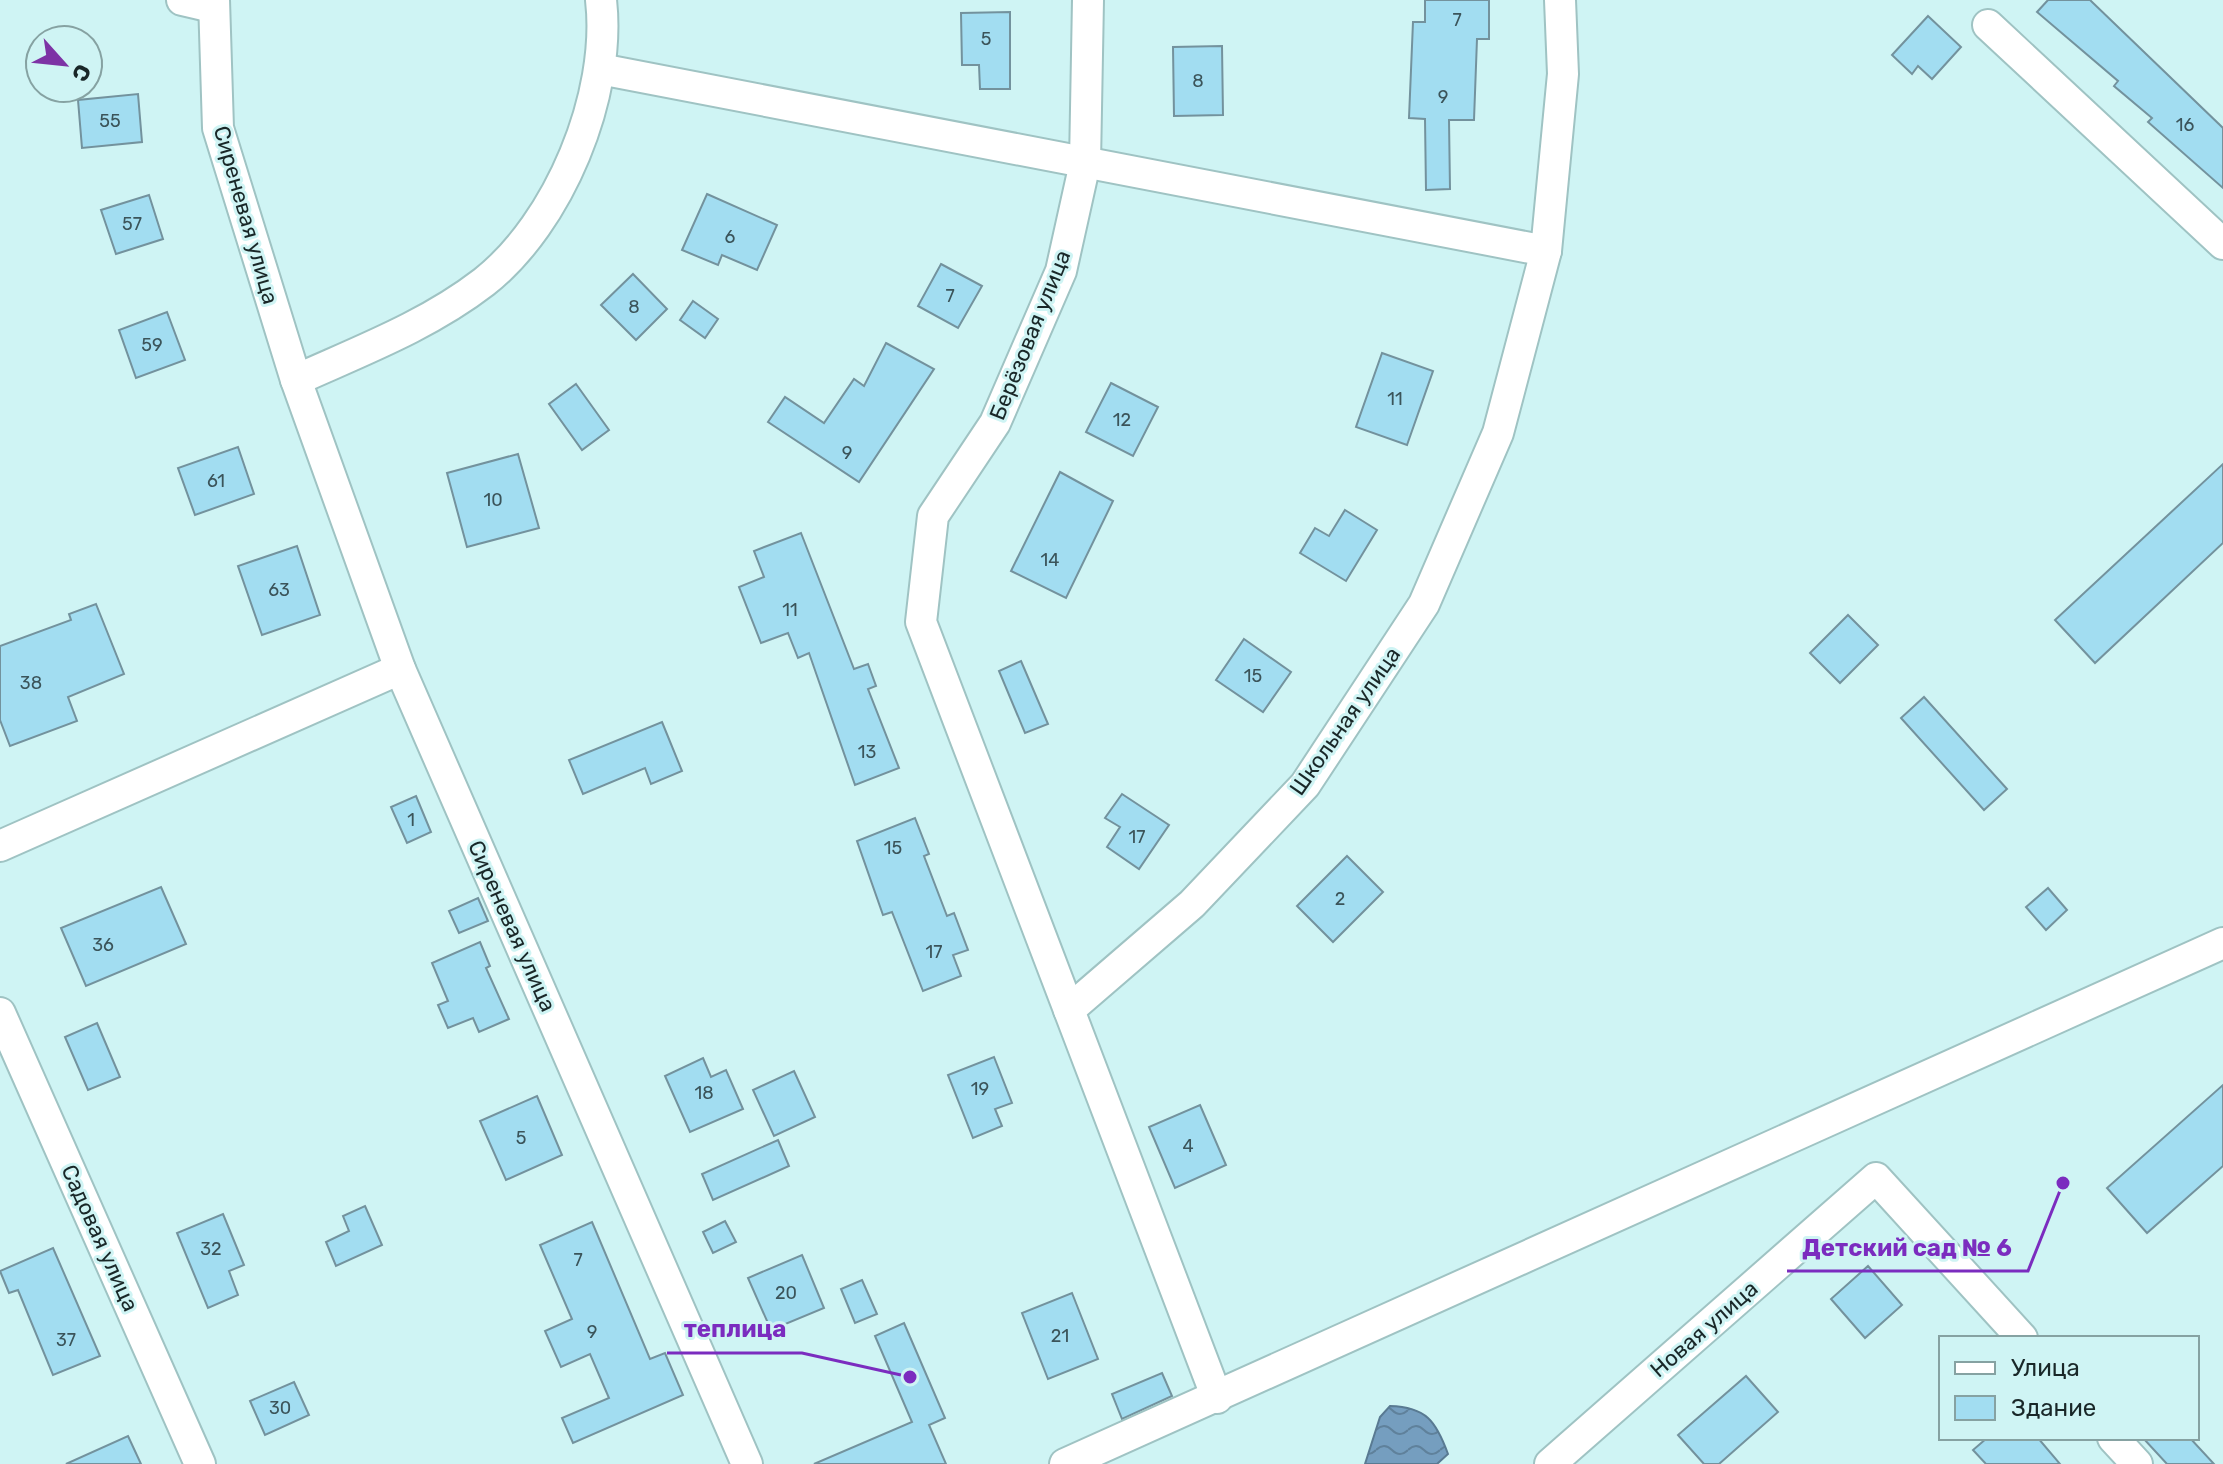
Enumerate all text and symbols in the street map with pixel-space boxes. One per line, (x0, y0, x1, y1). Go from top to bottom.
house number: 7 (1452, 9, 1462, 31)
north arrow (24, 24, 104, 104)
house number: 5 (981, 28, 991, 50)
text: С (66, 60, 97, 86)
house number: 8 (1192, 70, 1204, 92)
house number: 9 (1438, 86, 1448, 108)
house number: 55 (99, 110, 121, 132)
house number: 16 (2176, 114, 2194, 136)
street label: Сиреневая улица (208, 123, 284, 307)
house number: 57 (122, 213, 142, 235)
house number: 6 (725, 226, 736, 248)
street label: Берёзовая улица (984, 246, 1076, 424)
house number: 7 (945, 285, 955, 307)
house number: 8 (628, 296, 640, 318)
house number: 59 (141, 334, 163, 356)
house number: 11 (1387, 388, 1403, 410)
house number: 12 (1113, 409, 1131, 431)
house number: 9 (842, 442, 852, 464)
house number: 61 (207, 470, 225, 492)
house number: 10 (483, 489, 503, 511)
house number: 14 (1041, 549, 1059, 571)
house number: 63 (268, 579, 290, 601)
house number: 11 (782, 599, 798, 621)
street label: Школьная улица (1284, 642, 1406, 800)
house number: 15 (1244, 665, 1262, 687)
house number: 38 (20, 672, 42, 694)
house number: 13 (858, 741, 876, 763)
house number: 1 (407, 809, 415, 831)
house number: 17 (1129, 826, 1145, 848)
street label: Сиреневая улица (462, 836, 562, 1016)
house number: 15 (884, 837, 902, 859)
house number: 2 (1335, 888, 1345, 910)
house number: 36 (92, 934, 114, 956)
house number: 17 (926, 941, 942, 963)
house number: 19 (971, 1078, 989, 1100)
house number: 18 (694, 1082, 714, 1104)
house number: 5 (516, 1127, 526, 1149)
house number: 4 (1182, 1135, 1194, 1157)
street label: Садовая улица (56, 1160, 144, 1316)
callout: Детский сад № 6 (1787, 1223, 2028, 1271)
text: Детский сад № 6 (1802, 1234, 2012, 1262)
house number: 32 (200, 1238, 222, 1260)
house number: 7 (573, 1249, 583, 1271)
street label: Новая улица (1645, 1275, 1763, 1383)
house number: 20 (775, 1282, 797, 1304)
callout: теплица (667, 1305, 802, 1353)
text: теплица (684, 1315, 786, 1343)
house number: 9 (587, 1321, 597, 1343)
house number: 21 (1051, 1325, 1069, 1347)
house number: 37 (56, 1329, 76, 1351)
legend (1939, 1336, 2199, 1440)
text: Улица (2011, 1354, 2080, 1382)
text: Здание (2011, 1394, 2096, 1422)
house number: 30 (269, 1397, 291, 1419)

